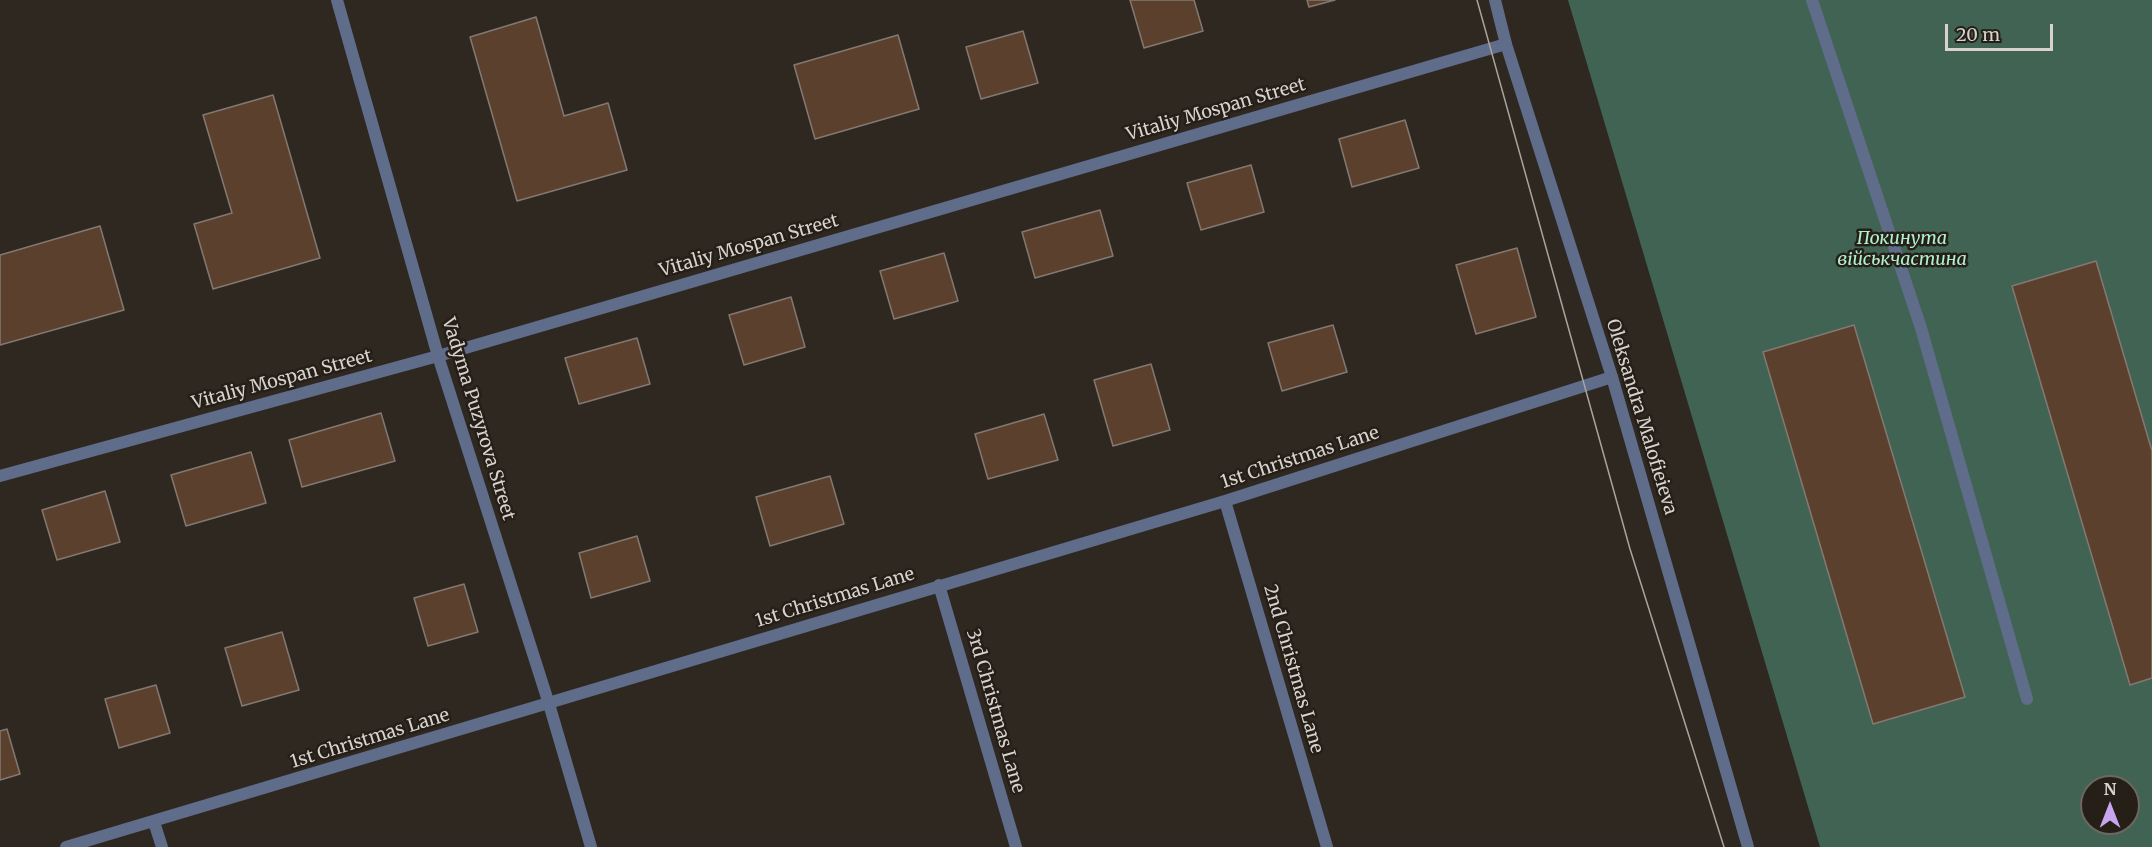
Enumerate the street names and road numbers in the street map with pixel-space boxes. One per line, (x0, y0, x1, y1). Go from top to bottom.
street label: Vitaliy Mospan Street (1124, 74, 1308, 146)
street label: Vitaliy Mospan Street (657, 210, 841, 282)
street label: Vadyma Puzyrova Street (437, 315, 519, 523)
street label: Oleksandra Malofieieva (1601, 317, 1681, 517)
street label: Vitaliy Mospan Street (190, 346, 374, 414)
street label: 1st Christmas Lane (1218, 422, 1382, 494)
street label: 1st Christmas Lane (753, 564, 917, 632)
street label: 2nd Christmas Lane (1259, 582, 1327, 756)
street label: 3rd Christmas Lane (961, 627, 1029, 795)
street label: 1st Christmas Lane (288, 705, 452, 773)

